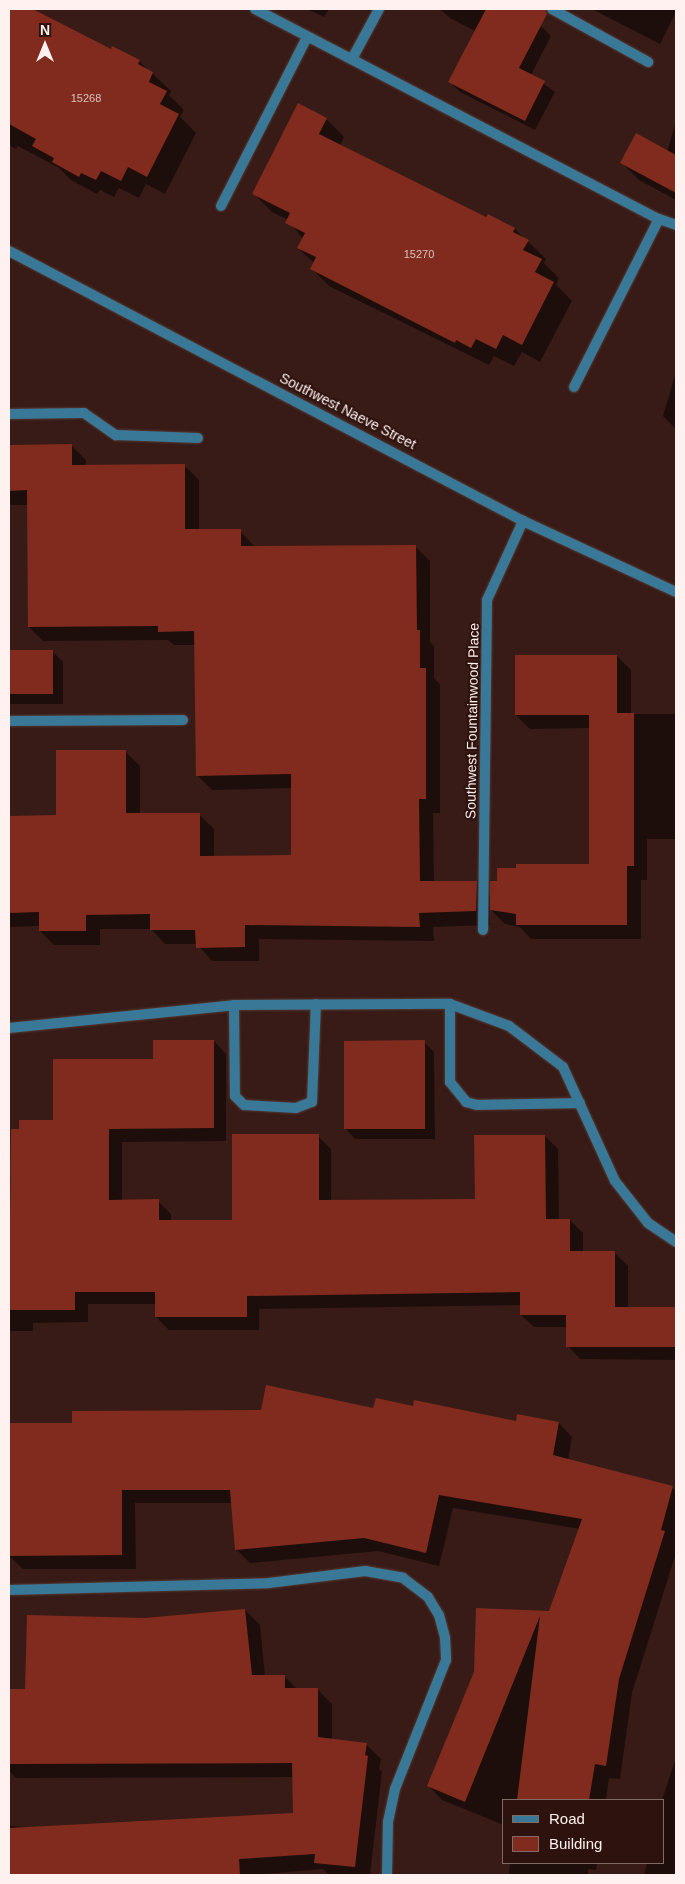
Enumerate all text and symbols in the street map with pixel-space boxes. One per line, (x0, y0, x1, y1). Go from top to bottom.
north arrow (20, 20, 70, 70)
text: N (40, 22, 50, 38)
house number: 15268 (71, 91, 101, 105)
house number: 15270 (404, 247, 434, 261)
street label: Southwest Naeve Street (277, 369, 419, 453)
street label: Southwest Fountainwood Place (462, 623, 482, 819)
legend (502, 1799, 665, 1864)
text: Road (549, 1810, 585, 1827)
text: Building (549, 1835, 602, 1852)

